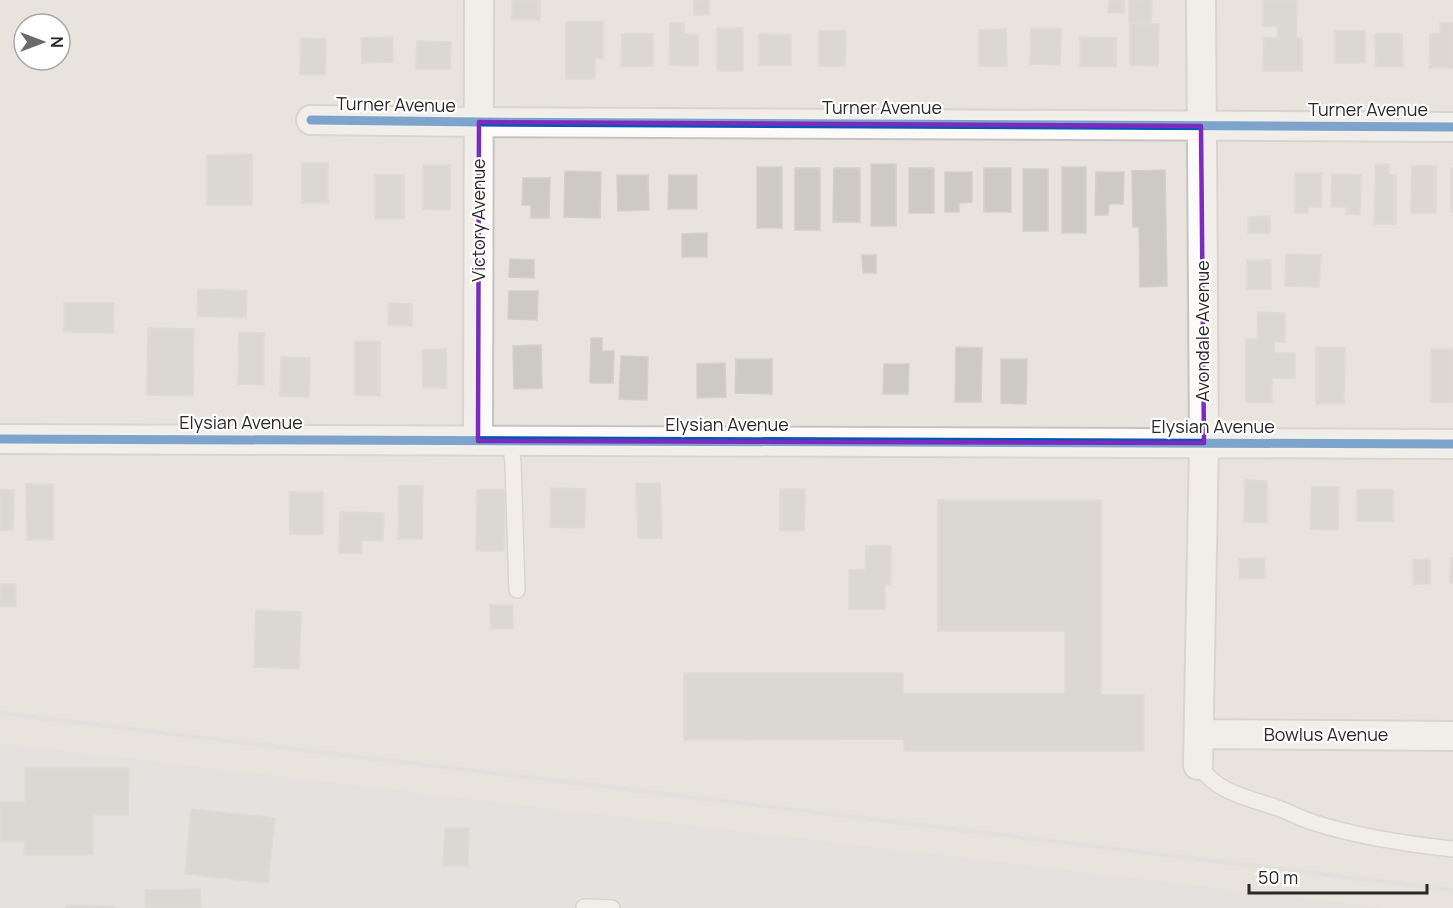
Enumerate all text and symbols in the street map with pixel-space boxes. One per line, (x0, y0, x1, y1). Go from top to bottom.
north arrow (12, 12, 72, 72)
text: N (46, 36, 68, 48)
street label: Turner Avenue (336, 91, 456, 117)
street label: Turner Avenue (822, 95, 942, 119)
street label: Turner Avenue (1308, 97, 1428, 121)
street label: Victory Avenue (466, 158, 490, 282)
street label: Avondale Avenue (1190, 260, 1214, 402)
street label: Elysian Avenue (179, 410, 303, 434)
street label: Elysian Avenue (665, 412, 789, 436)
street label: Elysian Avenue (1151, 414, 1275, 438)
street label: Bowlus Avenue (1264, 722, 1388, 746)
scale bar (1249, 857, 1428, 895)
text: 50 m (1258, 865, 1298, 889)

